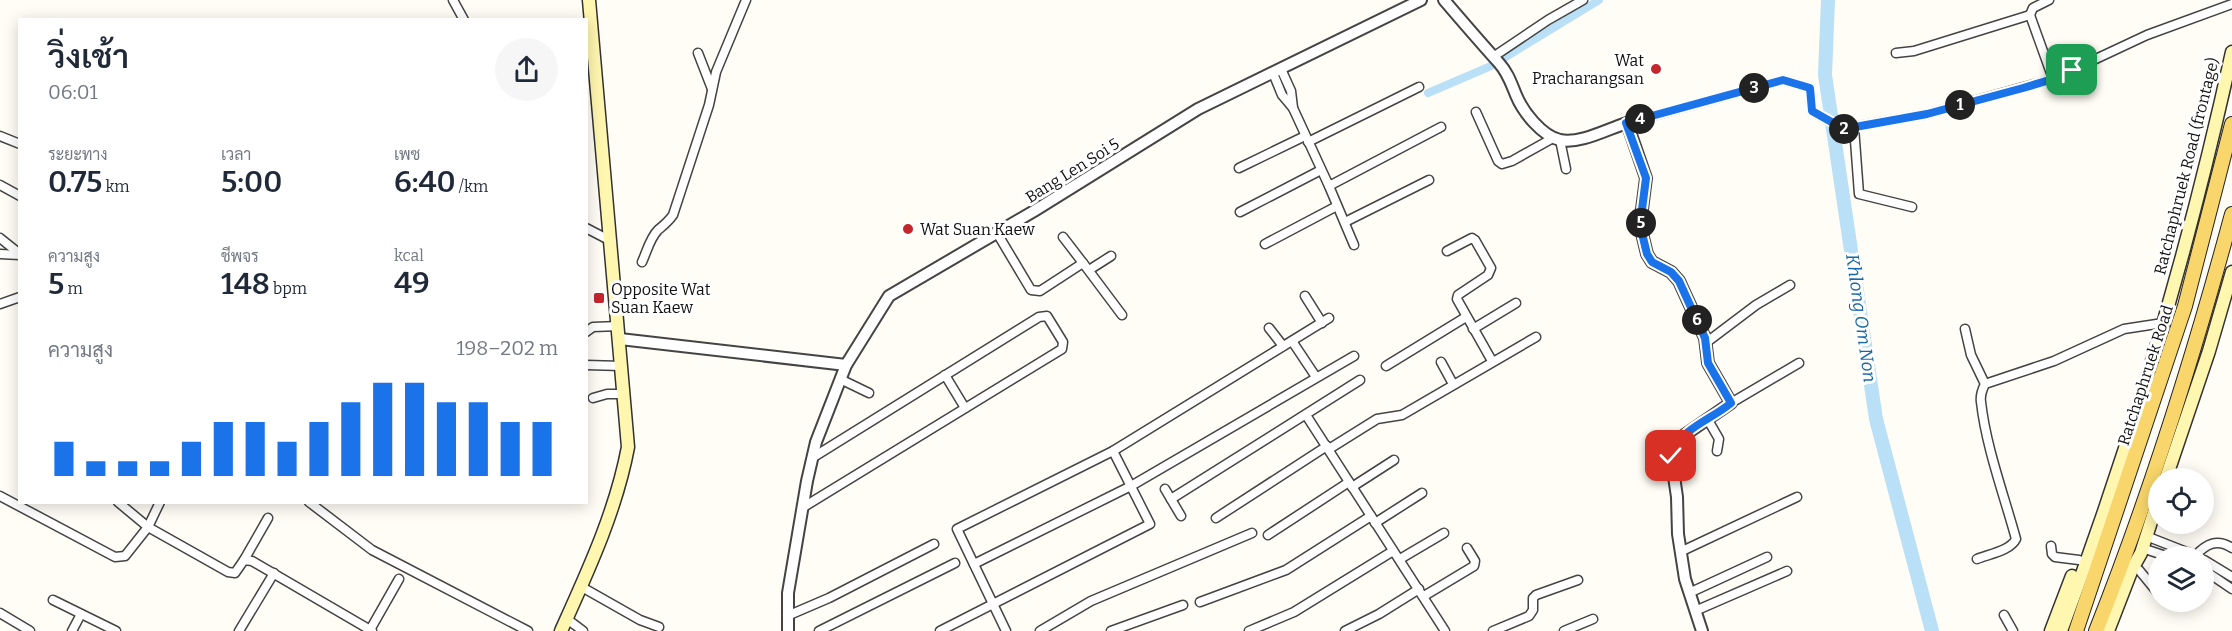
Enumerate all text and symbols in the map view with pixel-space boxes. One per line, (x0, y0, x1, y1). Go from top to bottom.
text: วิ่งเช้า (48, 37, 129, 77)
button: share (495, 38, 558, 101)
pin (2046, 44, 2097, 95)
place label: Wat Pracharangsan (1532, 51, 1644, 88)
icon: arrive (2055, 53, 2088, 86)
street label: Ratchaphruek Road (frontage) (2150, 56, 2223, 277)
marker: Wat Pracharangsan (1649, 62, 1663, 76)
pin: 3 (1739, 73, 1769, 103)
text: 3 (1749, 78, 1759, 97)
text: 06:01 (48, 80, 98, 104)
pin: 1 (1945, 90, 1975, 120)
text: 1 (1957, 95, 1963, 114)
pin: 4 (1625, 104, 1655, 134)
text: 4 (1635, 109, 1645, 128)
pin: 2 (1829, 114, 1859, 144)
text: 2 (1839, 119, 1849, 138)
street label: Bang Len Soi 5 (1022, 134, 1123, 207)
text: ระยะทาง (48, 145, 108, 164)
text: เวลา (221, 145, 251, 164)
text: เพซ (394, 145, 420, 164)
text: 0.75 (48, 164, 102, 200)
text: 5:00 (221, 164, 282, 200)
text: 6:40 (394, 164, 456, 200)
text: km (102, 177, 130, 196)
text: /km (456, 177, 488, 196)
pin: 5 (1626, 208, 1656, 238)
text: 5 (1637, 213, 1645, 232)
place label: Wat Suan Kaew (920, 220, 1035, 239)
marker: Wat Suan Kaew (901, 222, 915, 236)
text: kcal (394, 246, 424, 265)
text: ความสูง (48, 247, 100, 266)
text: ชีพจร (221, 247, 259, 266)
water label: Khlong Om Non (1841, 252, 1881, 384)
text: 49 (394, 265, 430, 301)
text: 5 (48, 266, 64, 302)
text: 148 (221, 266, 270, 302)
text: m (64, 279, 83, 298)
text: bpm (270, 279, 307, 298)
place label: Opposite Wat Suan Kaew (611, 280, 711, 317)
marker: Opposite Wat Suan Kaew (592, 291, 606, 305)
street label: Ratchaphruek Road (2114, 302, 2177, 448)
pin: 6 (1682, 305, 1712, 335)
text: 6 (1692, 310, 1702, 329)
text: 198–202 m (456, 336, 558, 360)
text: ความสูง (48, 338, 113, 362)
pin (1645, 430, 1696, 481)
icon: check (1654, 439, 1687, 472)
map controls (2148, 468, 2214, 612)
button: locate (2148, 468, 2214, 534)
button: layers (2148, 546, 2214, 612)

